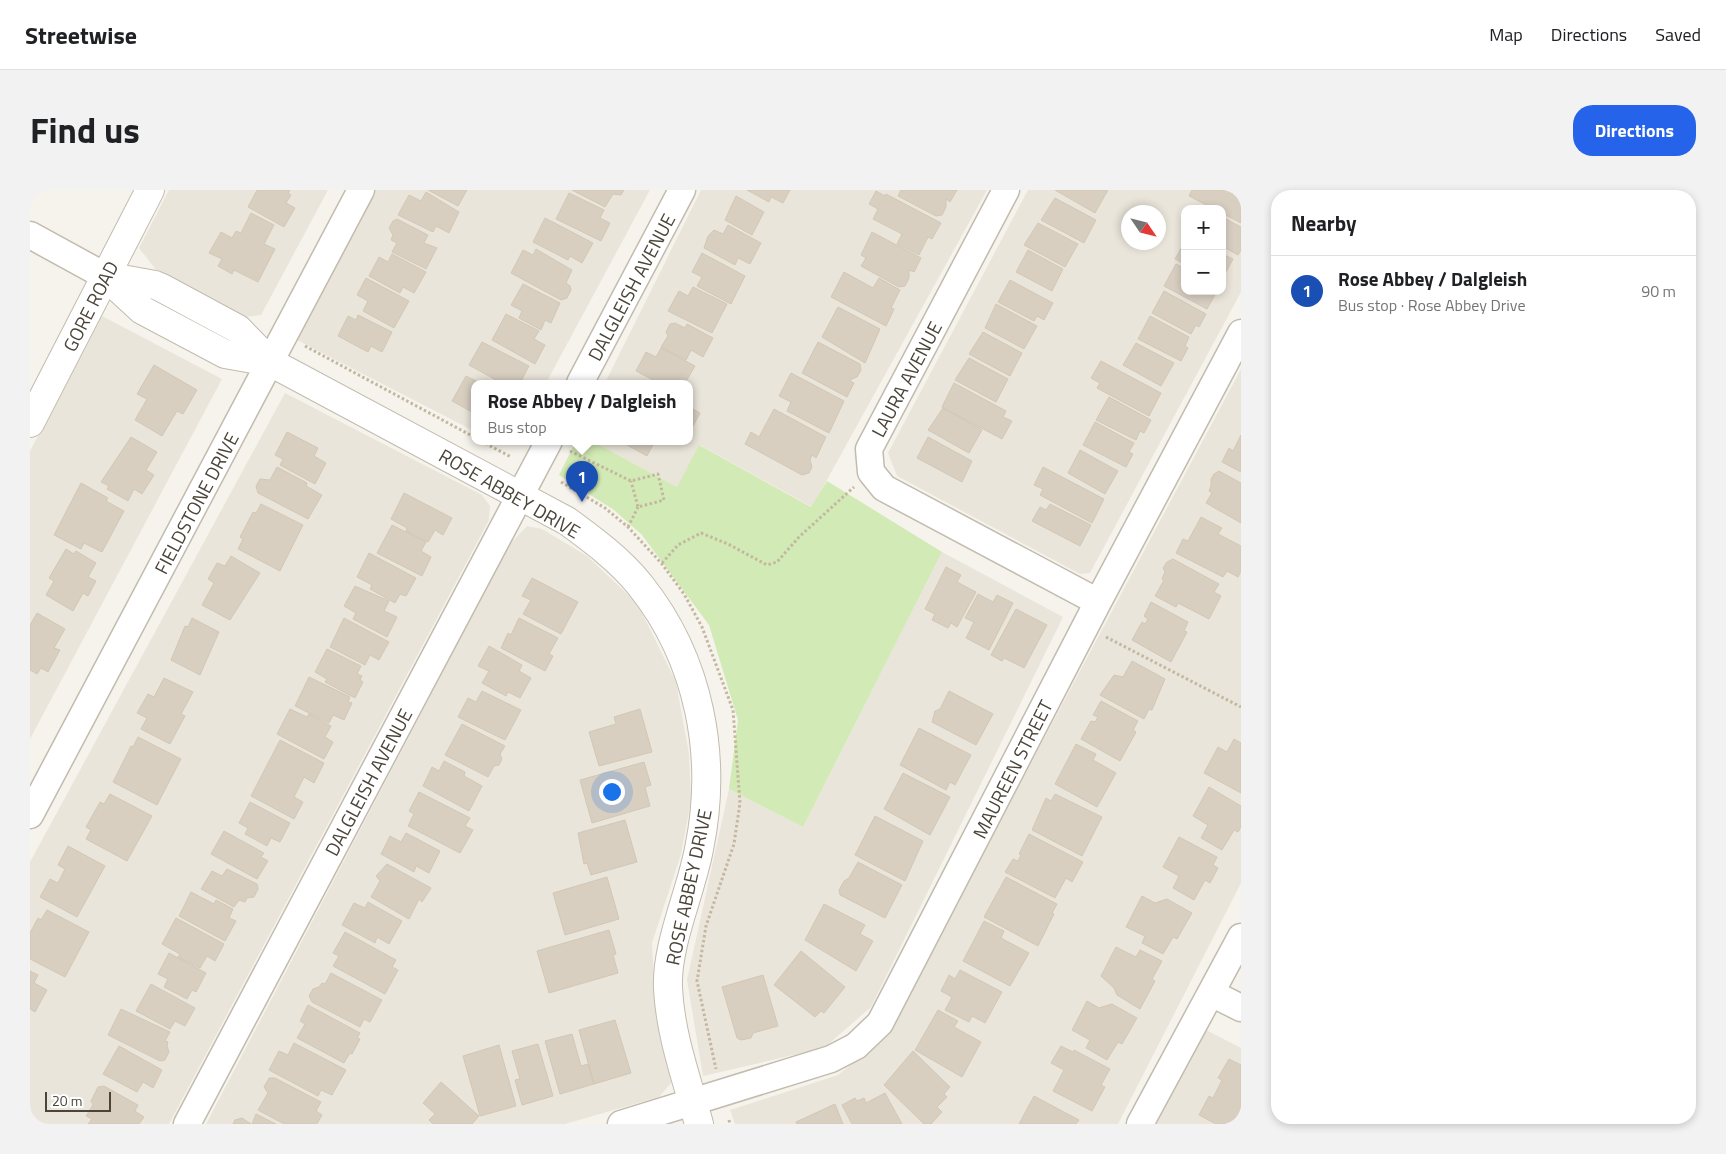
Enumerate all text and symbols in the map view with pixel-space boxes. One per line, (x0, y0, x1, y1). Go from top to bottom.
text: Streetwise (25, 17, 137, 53)
text: Map (1489, 21, 1523, 48)
text: Directions (1551, 21, 1627, 48)
text: Saved (1655, 21, 1701, 48)
text: Find us (30, 103, 140, 157)
button: Directions (1573, 105, 1696, 156)
north arrow (1121, 205, 1166, 250)
map controls (1181, 205, 1226, 295)
button: + (1181, 205, 1226, 250)
text: Nearby (1291, 207, 1356, 239)
street label: DALGLEISH AVENUE (580, 208, 682, 366)
button: − (1181, 250, 1226, 295)
street label: GORE ROAD (55, 256, 125, 356)
text: Rose Abbey / Dalgleish (1338, 264, 1527, 293)
text: 1 (1303, 279, 1311, 303)
text: 90 m (1641, 279, 1676, 303)
text: Bus stop · Rose Abbey Drive (1338, 293, 1526, 317)
street label: LAURA AVENUE (863, 316, 949, 442)
popup (471, 380, 693, 445)
text: Rose Abbey / Dalgleish (487, 386, 677, 415)
text: Bus stop (487, 415, 547, 439)
street label: FIELDSTONE DRIVE (146, 427, 246, 579)
street label: ROSE ABBEY DRIVE (434, 441, 586, 545)
pin: 1 (566, 461, 598, 502)
street label: MAUREEN STREET (965, 695, 1059, 843)
street label: DALGLEISH AVENUE (317, 703, 419, 861)
your location (599, 779, 625, 805)
street label: ROSE ABBEY DRIVE (657, 806, 719, 968)
scale bar (45, 1089, 111, 1112)
text: 20 m (52, 1090, 82, 1111)

